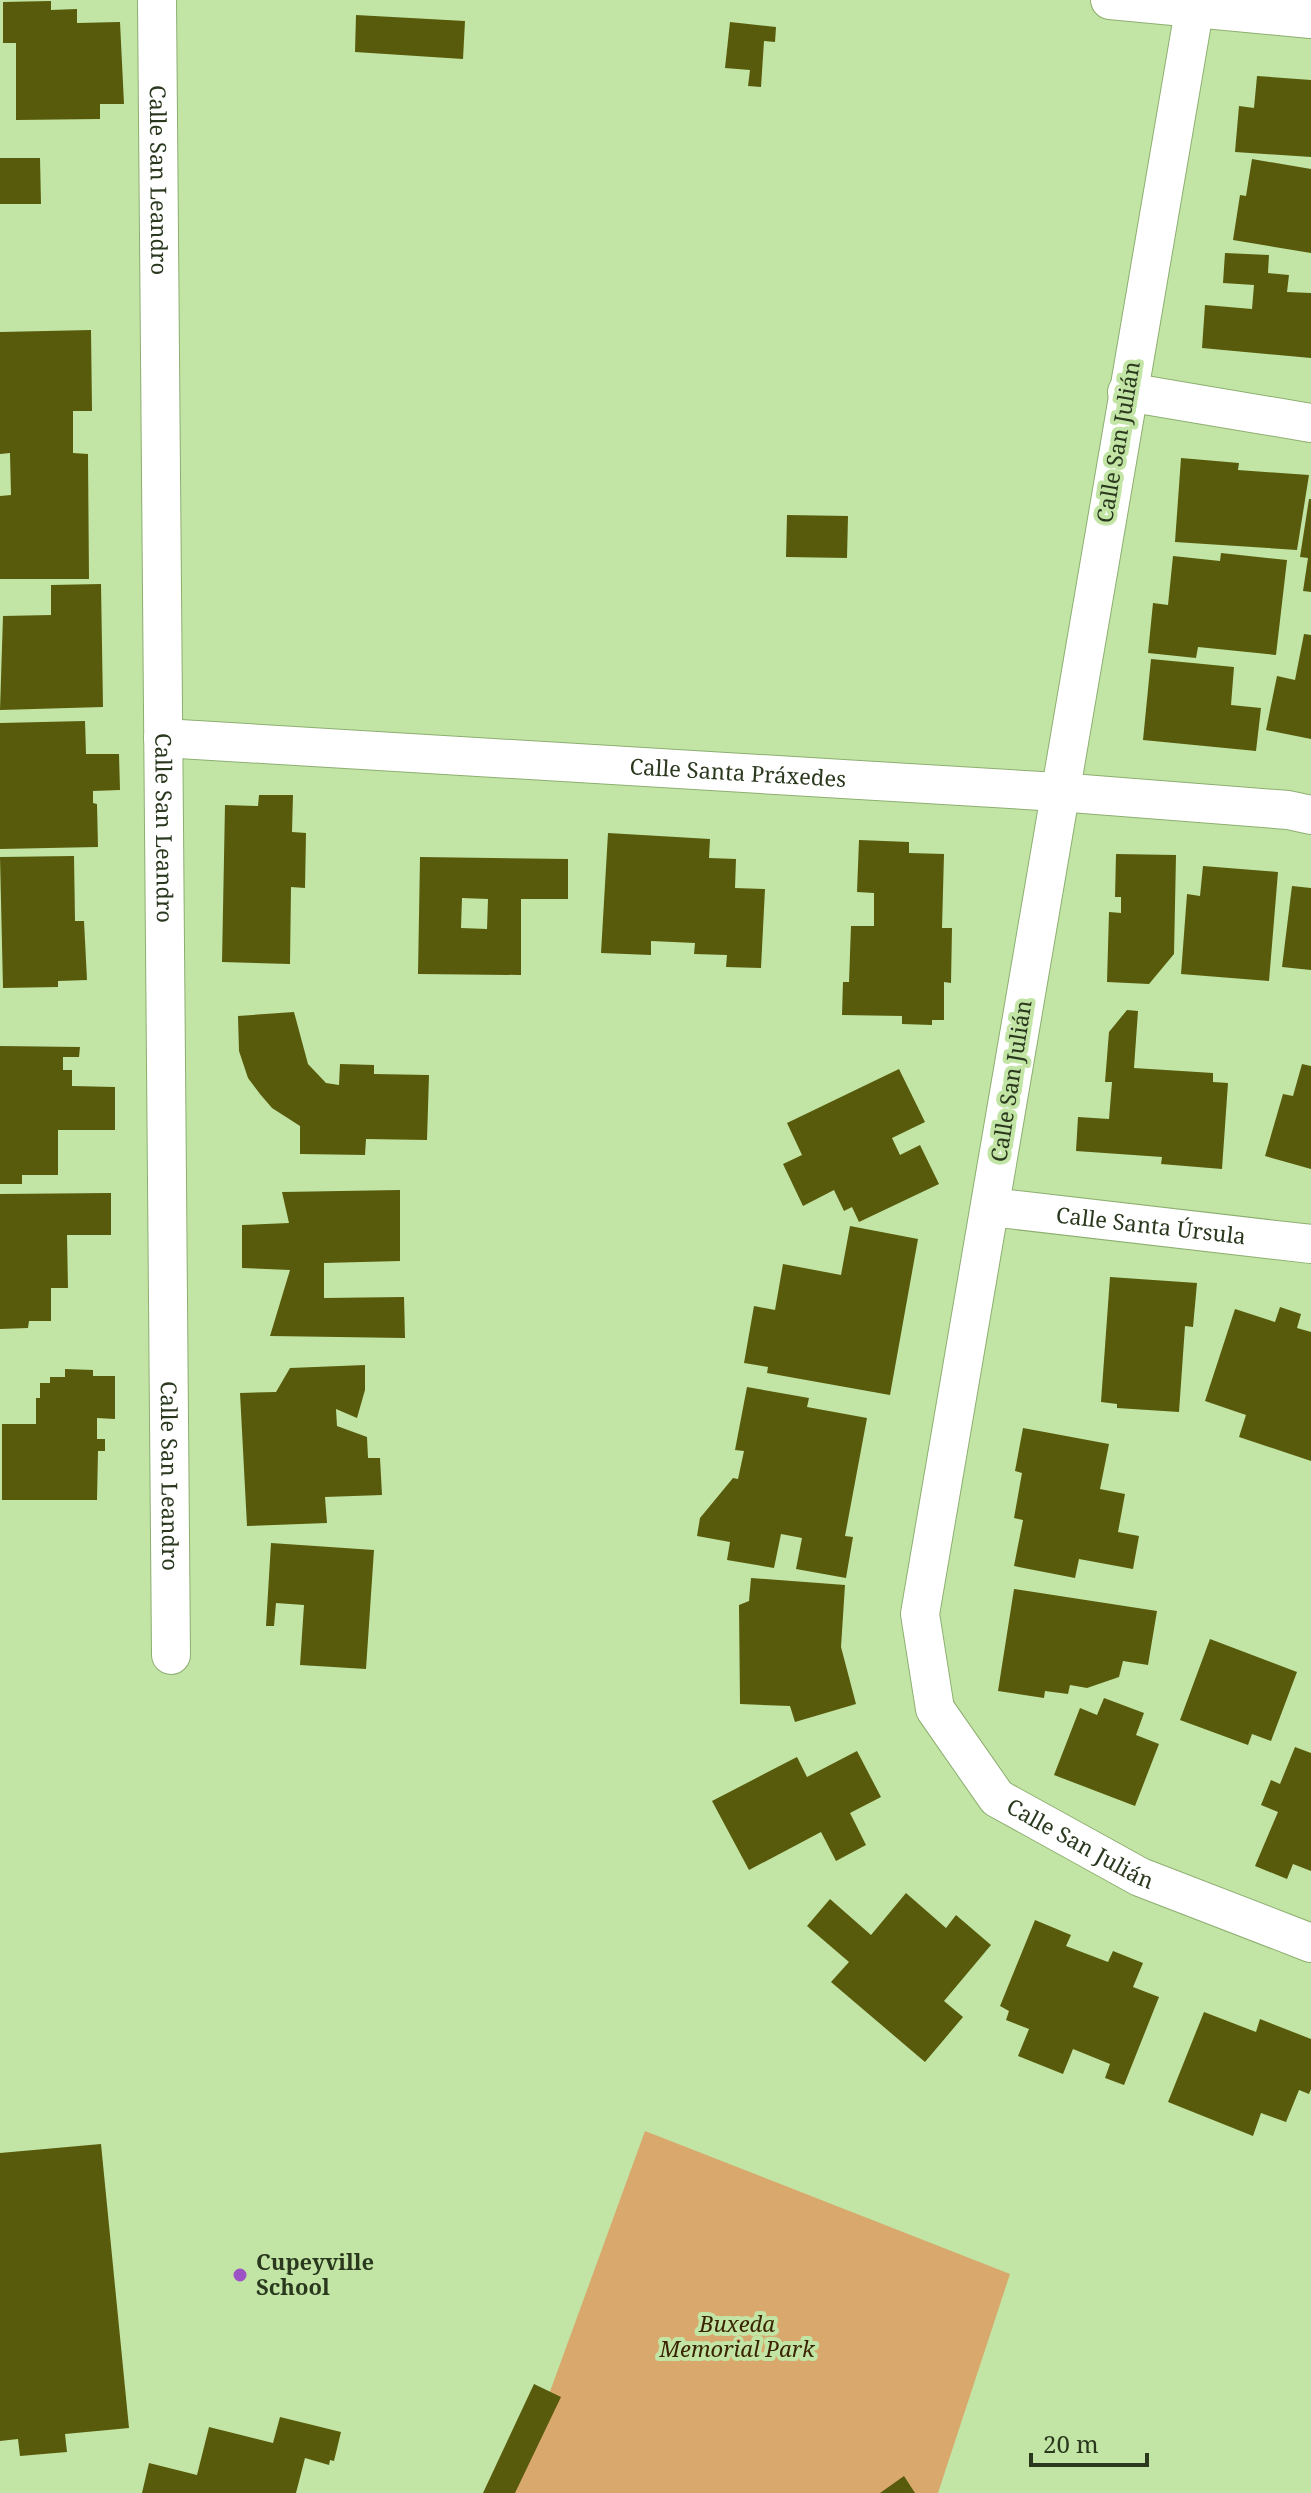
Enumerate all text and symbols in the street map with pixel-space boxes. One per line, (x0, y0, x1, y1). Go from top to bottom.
street label: Calle San Leandro (144, 85, 175, 275)
street label: Calle San Julián (1088, 359, 1146, 525)
street label: Calle San Leandro (149, 733, 181, 923)
street label: Calle Santa Práxedes (629, 750, 847, 793)
street label: Calle San Julián (982, 998, 1038, 1164)
street label: Calle Santa Úrsula (1055, 1199, 1248, 1250)
street label: Calle San Leandro (155, 1381, 186, 1571)
street label: Calle San Julián (1002, 1790, 1158, 1895)
place label: Cupeyville School (256, 2246, 374, 2301)
marker: Cupeyville School (231, 2266, 249, 2284)
park label: Buxeda Memorial Park (658, 2308, 816, 2363)
scale bar (1031, 2417, 1147, 2467)
text: 20 m (1043, 2427, 1099, 2460)

